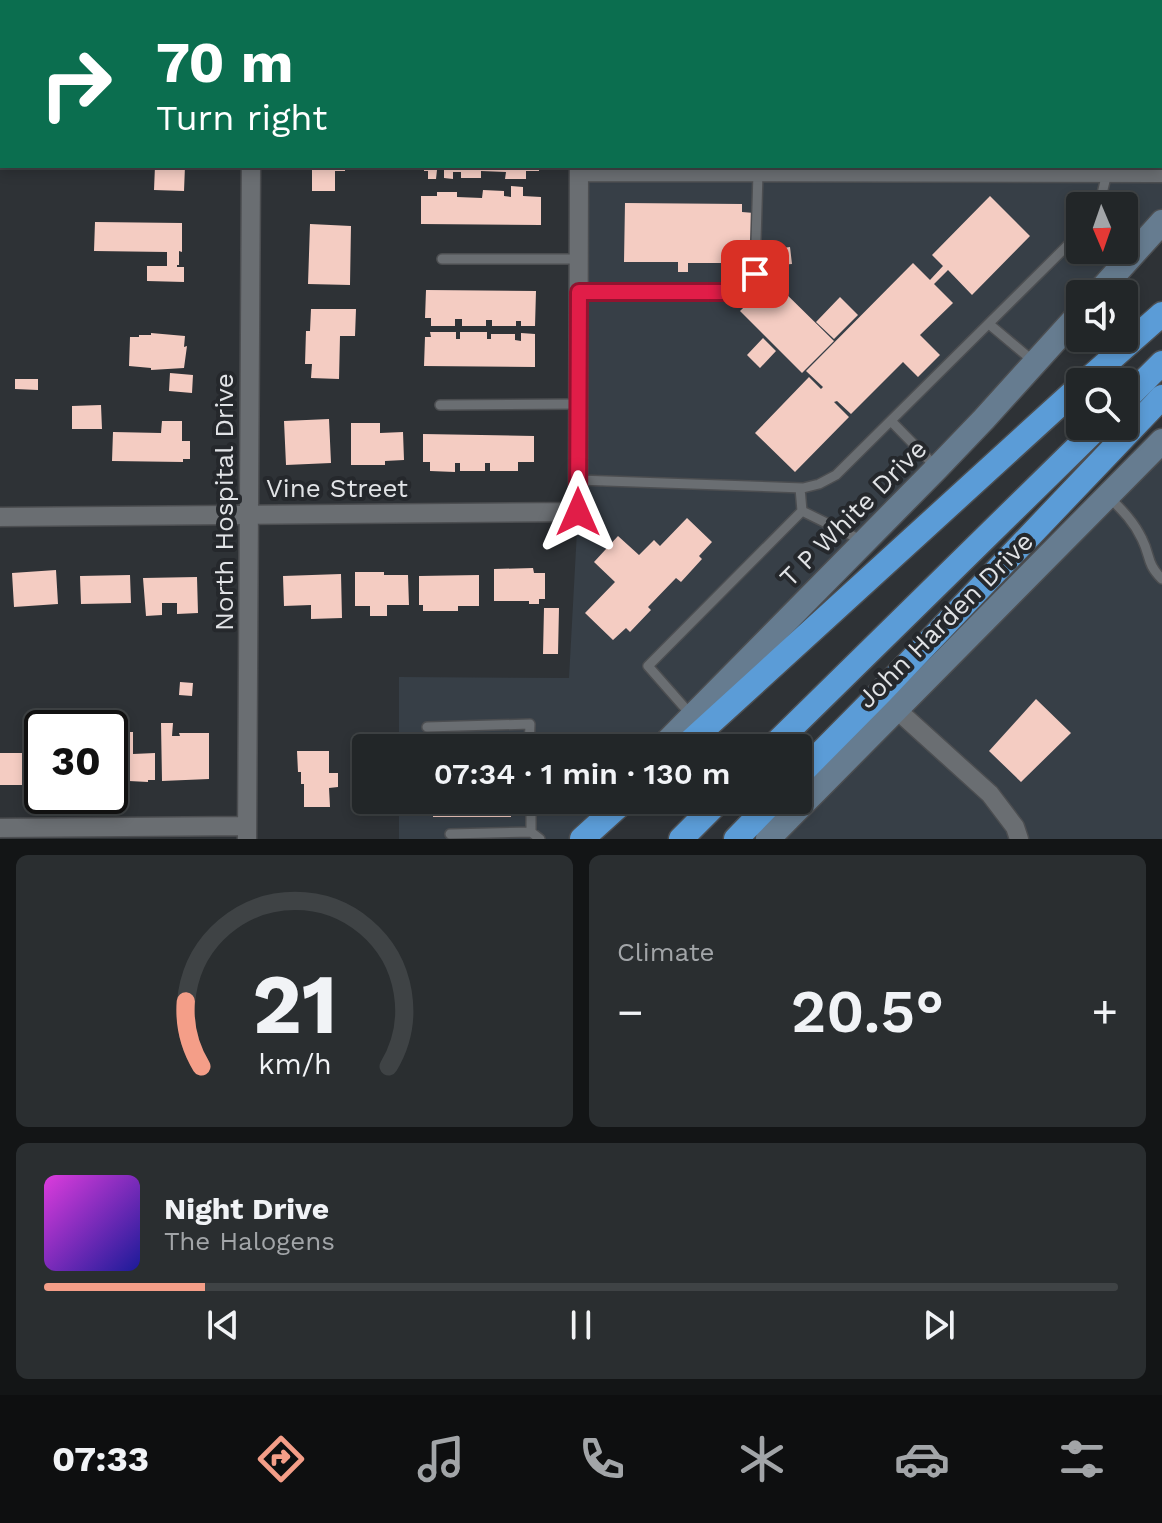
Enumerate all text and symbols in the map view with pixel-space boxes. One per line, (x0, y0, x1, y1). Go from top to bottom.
text: 70 m (156, 30, 293, 96)
icon: right (24, 32, 128, 136)
text: Turn right (156, 97, 327, 139)
north arrow (1066, 192, 1138, 264)
map controls (1066, 192, 1138, 440)
pin (721, 240, 789, 308)
icon: arrive (733, 252, 777, 296)
button: sound (1066, 280, 1138, 352)
button: search (1066, 368, 1138, 440)
street label: North Hospital Drive (209, 373, 239, 631)
street label: T P White Drive (774, 434, 932, 592)
position arrow (536, 470, 620, 554)
street label: Vine Street (266, 473, 408, 503)
street label: John Harden Drive (851, 526, 1039, 714)
speed limit sign: 30 (24, 710, 128, 814)
text: 07:34 · 1 min · 130 m (434, 756, 730, 791)
text: Climate (617, 937, 715, 967)
text: 21 (252, 956, 337, 1053)
text: 20.5° (791, 976, 944, 1047)
text: − (617, 986, 644, 1038)
text: + (1091, 986, 1118, 1038)
text: km/h (258, 1047, 331, 1081)
text: Night Drive (164, 1191, 329, 1226)
text: The Halogens (164, 1226, 335, 1256)
icon: previous (201, 1303, 245, 1347)
icon: pause (559, 1303, 603, 1347)
icon: next (917, 1303, 961, 1347)
icon: directions (253, 1431, 309, 1487)
icon: music (413, 1431, 469, 1487)
icon: phone (574, 1431, 630, 1487)
icon: climate (734, 1431, 790, 1487)
icon: car (894, 1431, 950, 1487)
icon: filters (1054, 1431, 1110, 1487)
text: 07:33 (52, 1438, 149, 1480)

